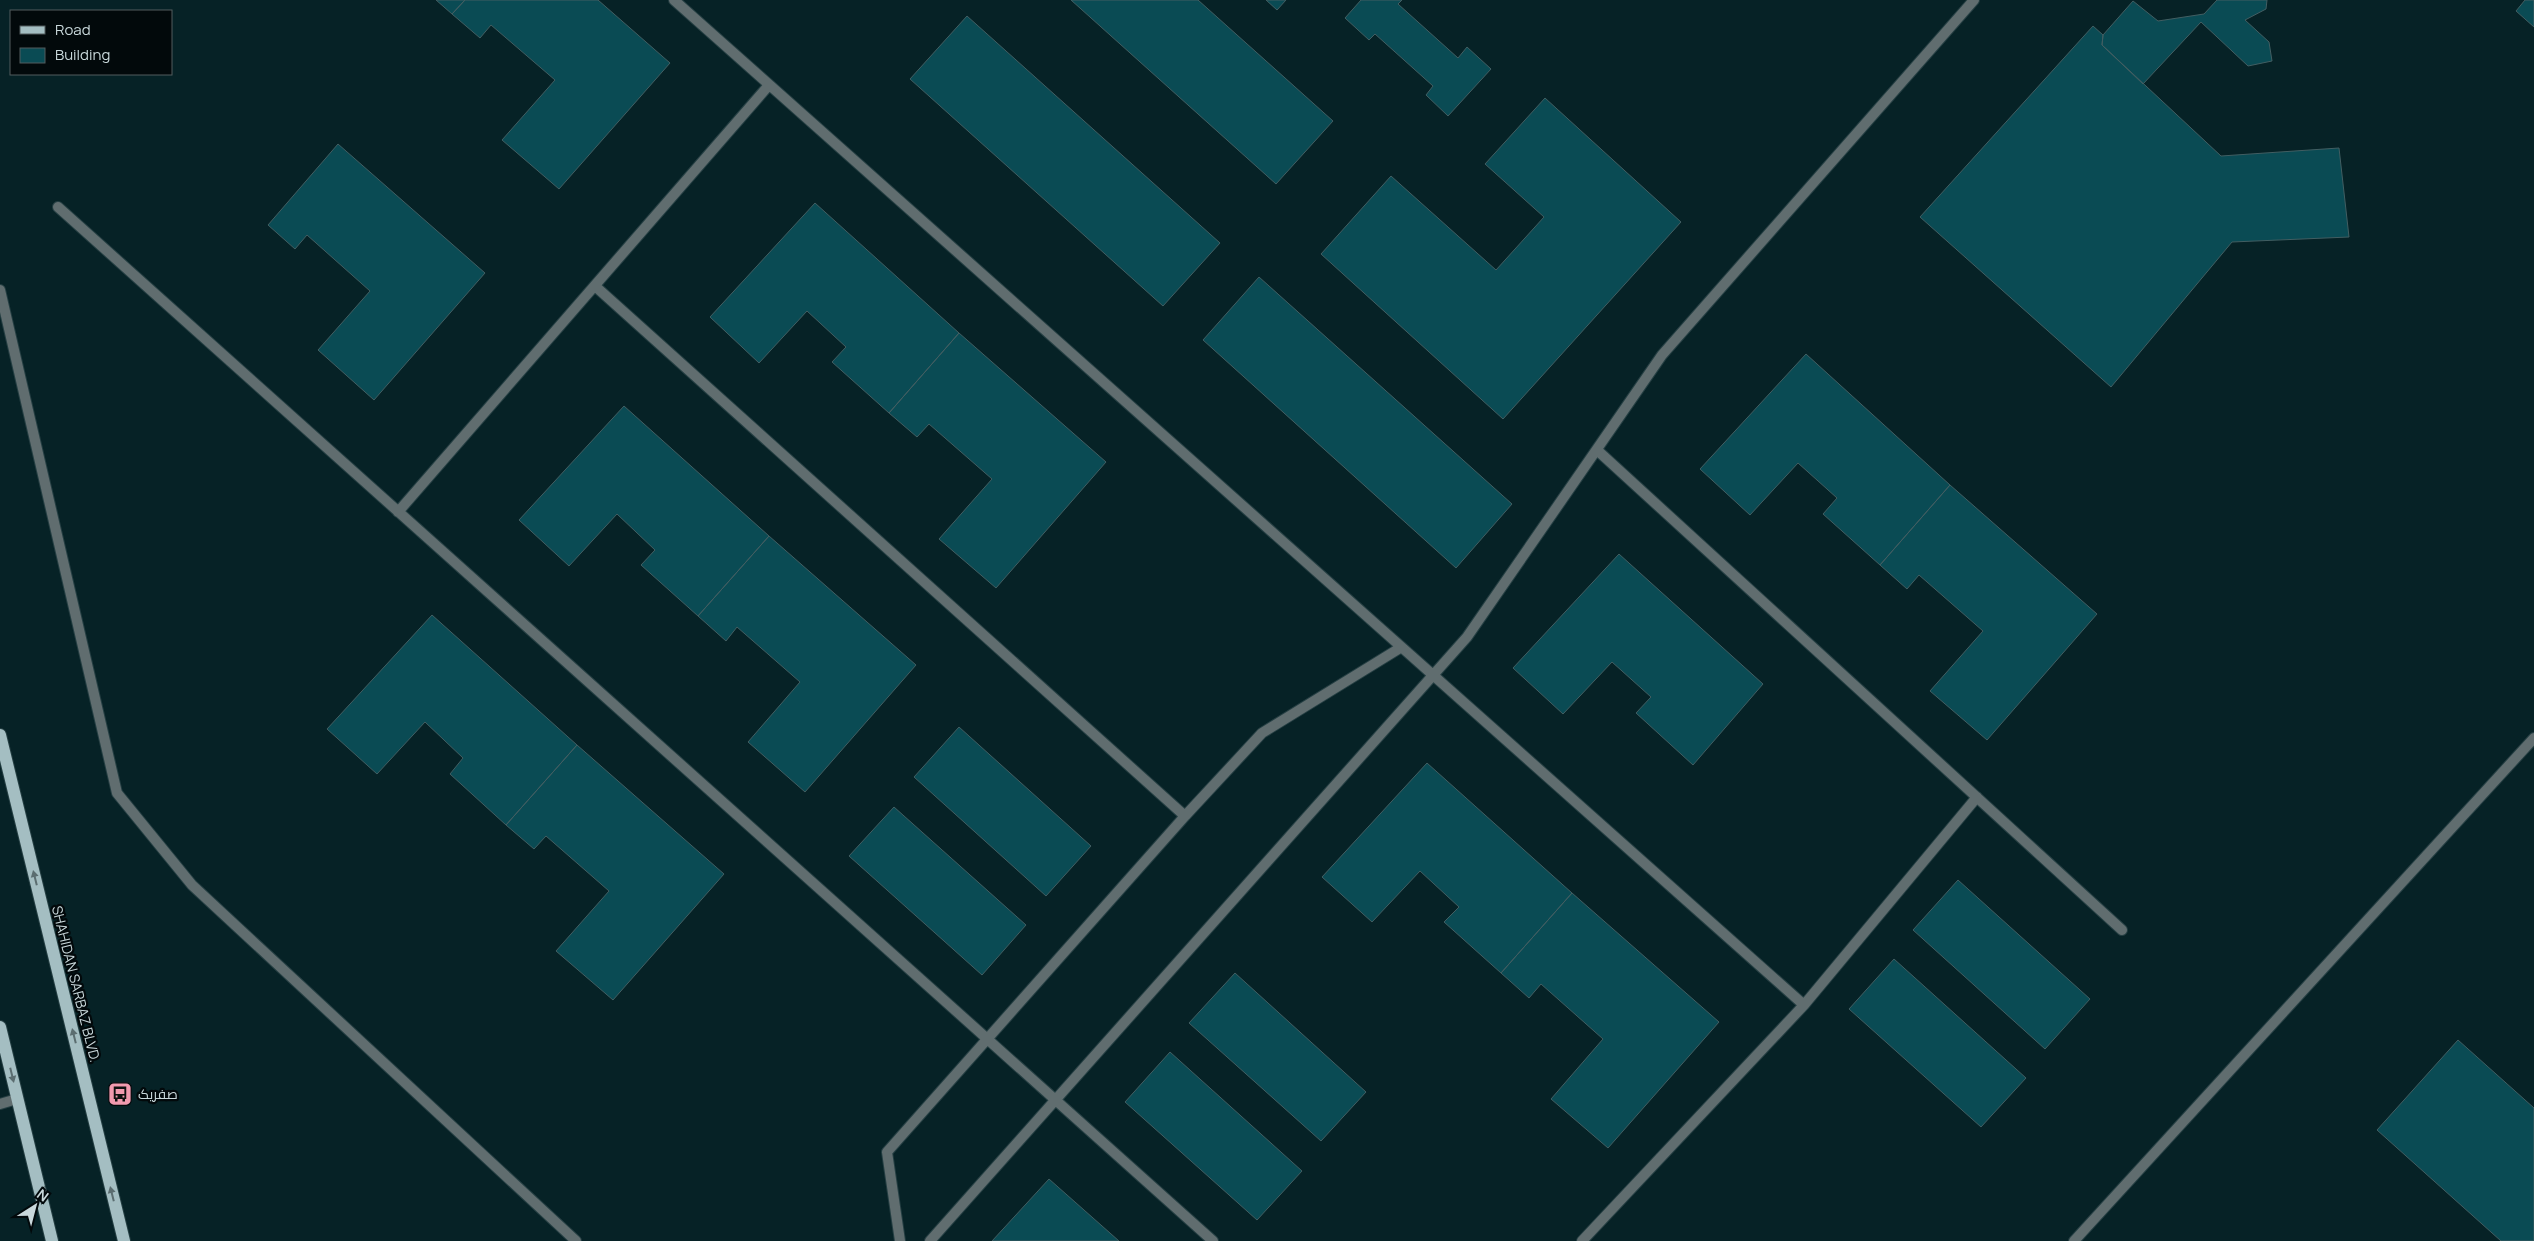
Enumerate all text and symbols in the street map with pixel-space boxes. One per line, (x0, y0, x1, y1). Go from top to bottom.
legend (10, 10, 172, 75)
text: Road (55, 19, 91, 40)
text: Building (55, 44, 110, 65)
one-way arrow (31, 870, 39, 885)
street label: SHAHIDAN SARBAZ BLVD. (48, 904, 105, 1064)
one-way arrow (70, 1028, 78, 1043)
one-way arrow (8, 1067, 16, 1082)
bus stop icon: صفریک (107, 1081, 133, 1107)
place label: صفریک (138, 1084, 178, 1103)
north arrow (10, 1181, 60, 1231)
text: N (33, 1184, 53, 1206)
one-way arrow (108, 1186, 116, 1201)

